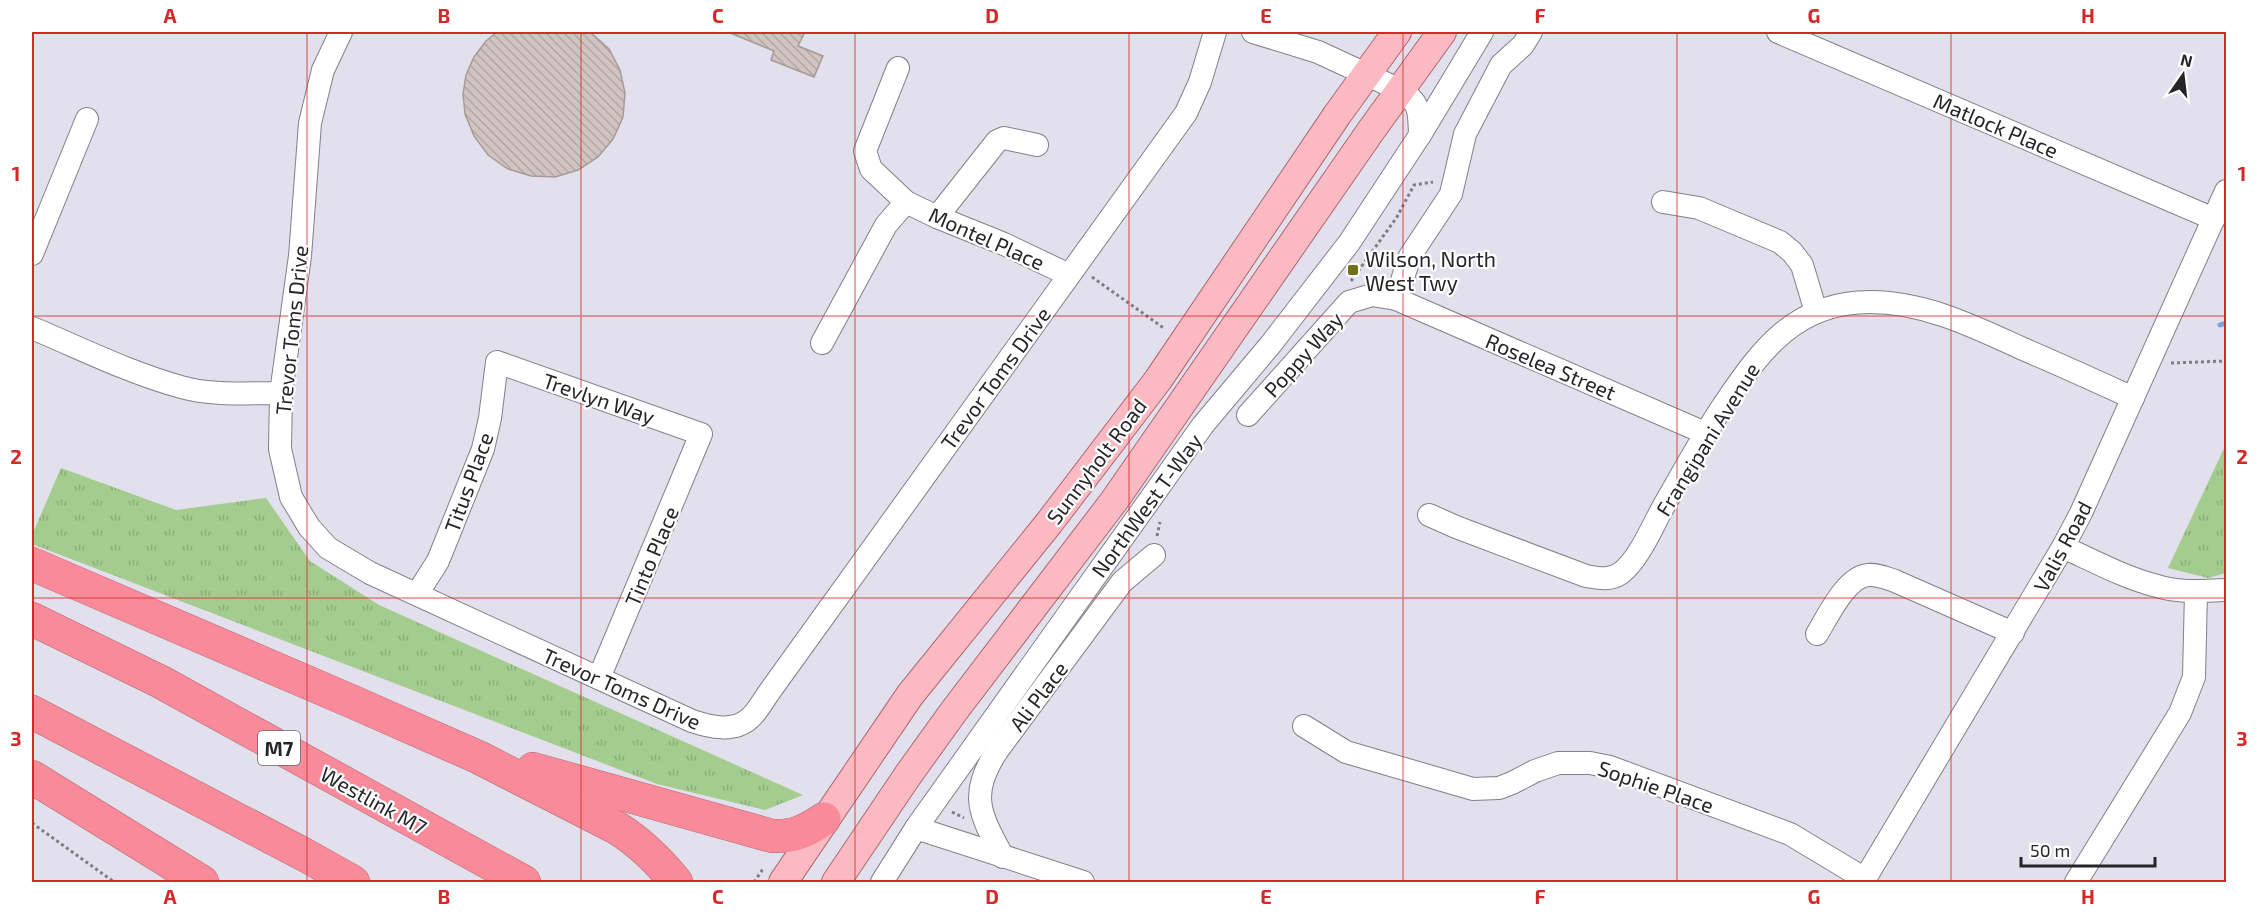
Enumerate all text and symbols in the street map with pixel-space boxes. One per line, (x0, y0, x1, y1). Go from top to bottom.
text: A (163, 3, 177, 27)
text: B (438, 3, 450, 27)
text: C (712, 3, 724, 27)
text: D (985, 3, 999, 27)
text: E (1260, 3, 1272, 27)
text: F (1534, 3, 1546, 27)
text: G (1808, 3, 1820, 27)
text: H (2081, 3, 2095, 27)
north arrow (2153, 45, 2213, 105)
text: N (2179, 49, 2195, 71)
street label: Matlock Place (1930, 87, 2062, 163)
text: 1 (12, 161, 20, 185)
text: 1 (2238, 161, 2246, 185)
street label: Montel Place (925, 201, 1049, 275)
street label: Trevor Toms Drive (270, 244, 312, 416)
place label: Wilson, North West Twy (1365, 246, 1496, 295)
marker: Wilson, North West Twy (1346, 263, 1360, 277)
street label: Trevor Toms Drive (935, 302, 1055, 454)
street label: Poppy Way (1258, 306, 1348, 402)
street label: Roselea Street (1482, 327, 1620, 405)
street label: Frangipani Avenue (1650, 358, 1764, 520)
street label: Trevlyn Way (540, 367, 658, 429)
street label: Sunnyholt Road (1041, 393, 1151, 529)
street label: NorthWest T-Way (1086, 428, 1206, 582)
street label: Titus Place (438, 429, 498, 535)
text: 2 (10, 444, 22, 468)
text: 2 (2236, 444, 2248, 468)
street label: Valis Road (2028, 496, 2096, 596)
street label: Tinto Place (619, 502, 683, 610)
street label: Trevor Toms Drive (539, 642, 705, 734)
street label: Ali Place (1004, 656, 1072, 736)
text: 3 (10, 726, 22, 750)
text: 3 (2236, 726, 2248, 750)
road number: M7 (258, 731, 300, 765)
street label: Sophie Place (1595, 755, 1717, 817)
street label: Westlink M7 (317, 761, 432, 840)
scale bar (2021, 830, 2154, 868)
text: 50 m (2030, 839, 2070, 861)
text: A (163, 884, 177, 908)
text: B (438, 884, 450, 908)
text: C (712, 884, 724, 908)
text: D (985, 884, 999, 908)
text: E (1260, 884, 1272, 908)
text: F (1534, 884, 1546, 908)
text: G (1808, 884, 1820, 908)
text: H (2081, 884, 2095, 908)

